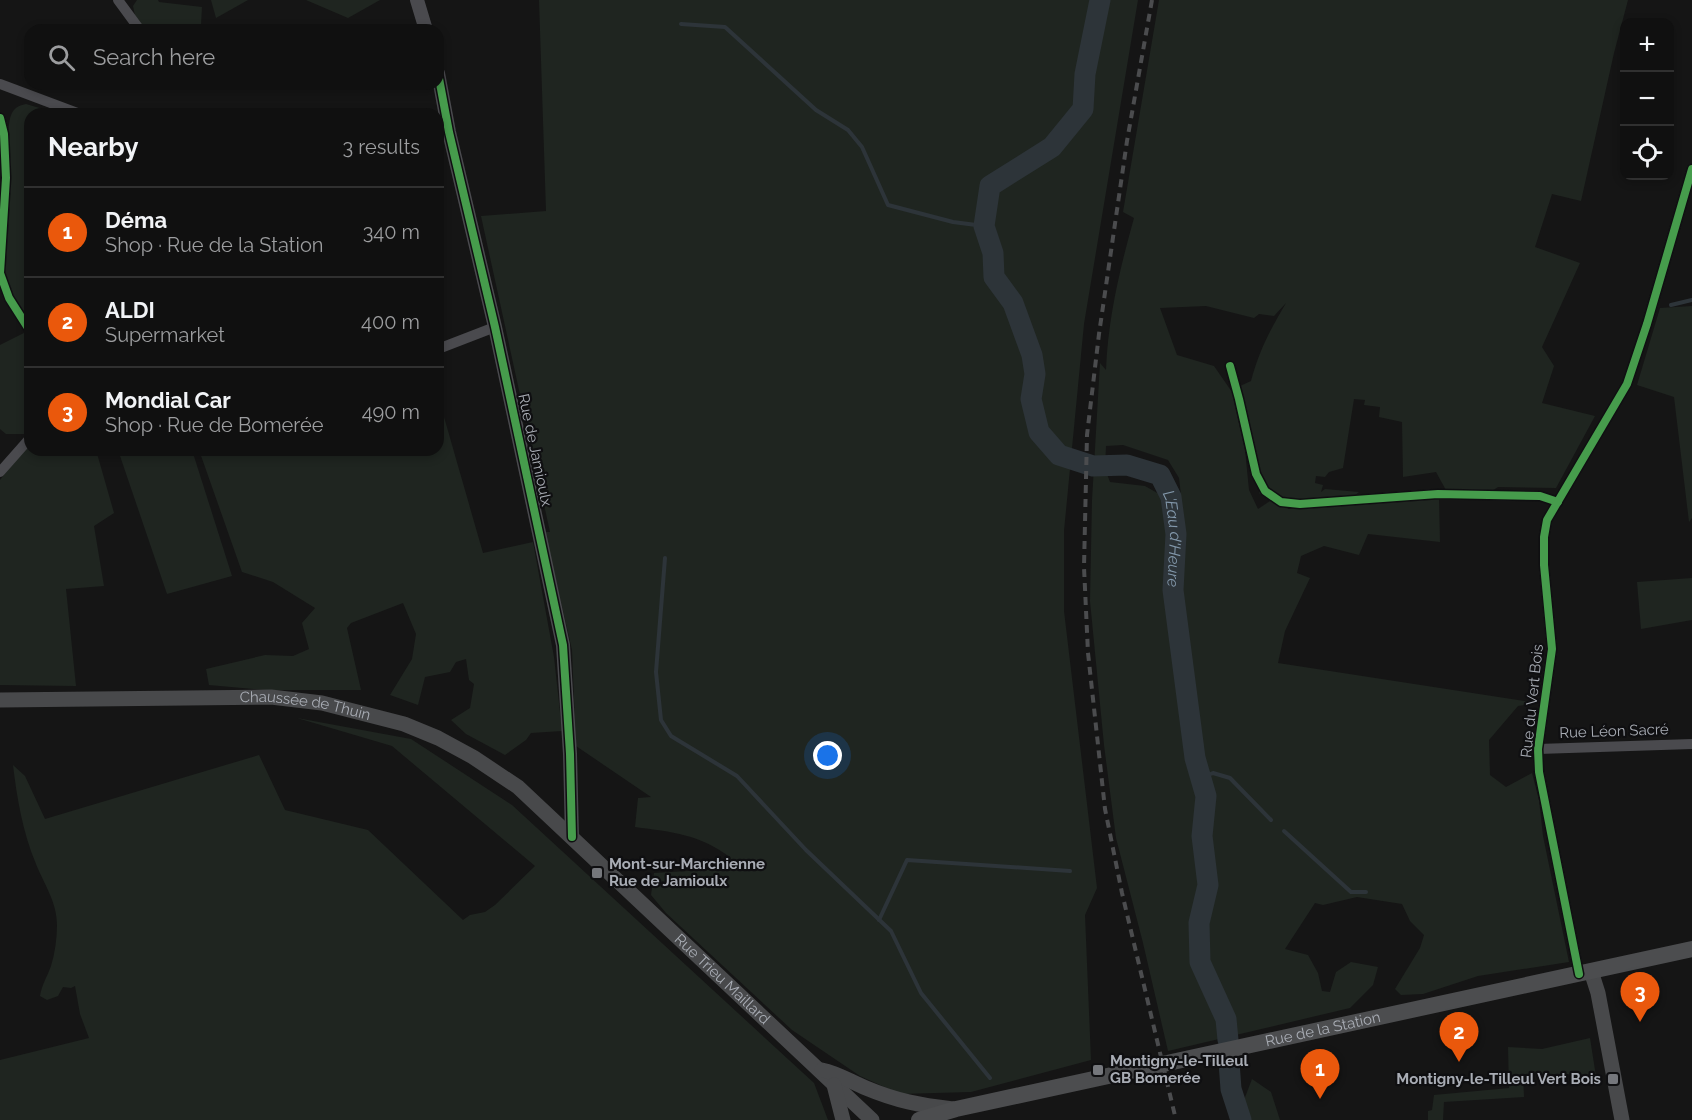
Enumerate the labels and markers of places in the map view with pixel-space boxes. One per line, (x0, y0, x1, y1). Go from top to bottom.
place label: Mont-sur-Marchienne Rue de Jamioulx (609, 855, 765, 890)
marker: Mont-sur-Marchienne Rue de Jamioulx (590, 866, 604, 880)
pin: 3 (1620, 972, 1660, 1022)
pin: 2 (1440, 1012, 1478, 1062)
pin: 1 (1300, 1050, 1340, 1099)
place label: Montigny-le-Tilleul GB Bomerée (1110, 1052, 1248, 1087)
marker: Montigny-le-Tilleul GB Bomerée (1091, 1063, 1105, 1077)
place label: Montigny-le-Tilleul Vert Bois (1396, 1070, 1601, 1088)
marker: Montigny-le-Tilleul Vert Bois (1606, 1072, 1620, 1086)

